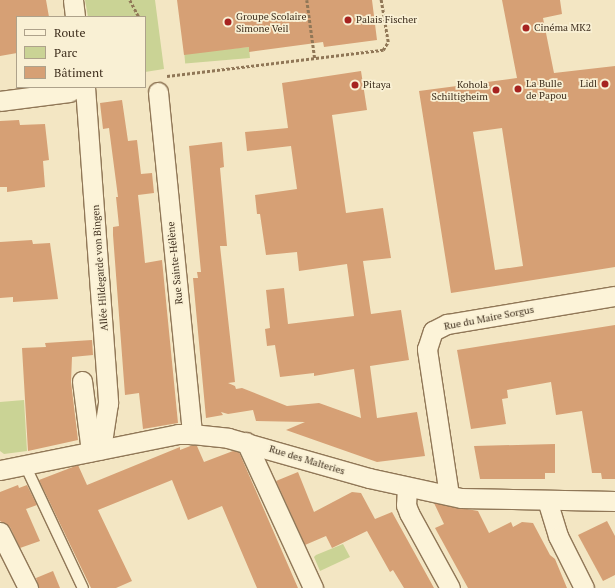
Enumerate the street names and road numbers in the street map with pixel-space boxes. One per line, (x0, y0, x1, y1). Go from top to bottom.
street label: Allée Hildegarde von Bingen (90, 204, 110, 332)
street label: Rue Sainte-Hélène (165, 221, 185, 305)
street label: Rue du Maire Sorgus (443, 303, 535, 333)
street label: Rue des Malteries (268, 443, 346, 477)

